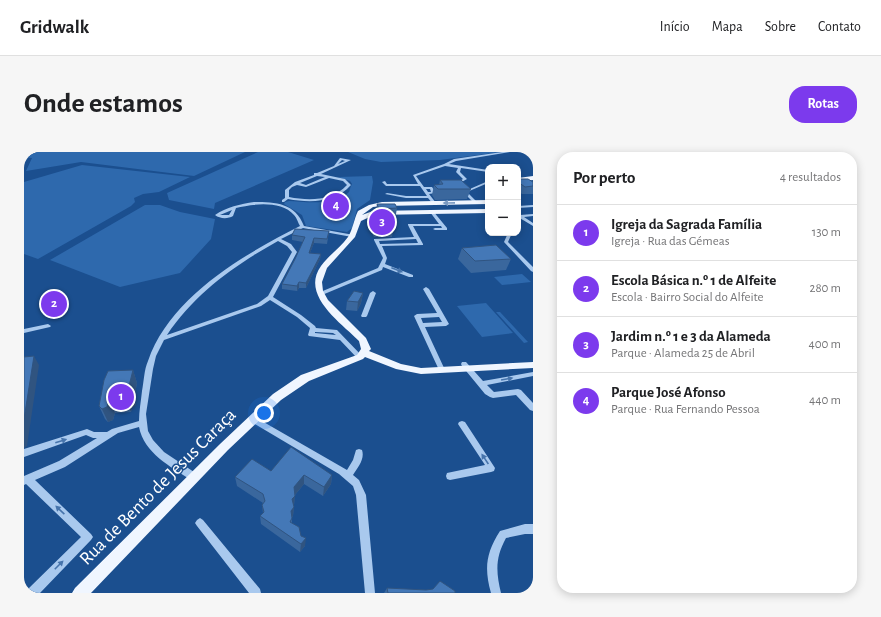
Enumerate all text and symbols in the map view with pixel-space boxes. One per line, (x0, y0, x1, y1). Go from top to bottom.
text: Gridwalk (20, 18, 89, 37)
text: Início (660, 20, 690, 34)
text: Mapa (712, 20, 743, 34)
text: Sobre (765, 20, 796, 34)
text: Contato (818, 20, 861, 34)
button: Rotas (789, 86, 857, 123)
text: Onde estamos (24, 90, 183, 118)
map controls (485, 164, 521, 236)
button: + (485, 164, 521, 200)
text: Por perto (573, 169, 636, 186)
text: 4 resultados (780, 171, 841, 184)
pin: 4 (323, 191, 349, 221)
one-way arrow (442, 200, 455, 206)
button: − (485, 200, 521, 236)
pin: 3 (369, 207, 395, 237)
text: Igreja da Sagrada Família (611, 217, 762, 232)
text: 1 (584, 226, 588, 239)
text: 130 m (812, 226, 841, 239)
text: Igreja · Rua das Gémeas (611, 235, 730, 248)
one-way arrow (391, 268, 403, 274)
text: Escola Básica n.º 1 de Alfeite (611, 273, 776, 288)
text: 2 (583, 282, 589, 295)
text: 280 m (810, 282, 841, 295)
pin: 2 (41, 289, 67, 319)
text: Escola · Bairro Social do Alfeite (611, 291, 764, 304)
text: Jardim n.º 1 e 3 da Alameda (611, 329, 771, 344)
text: 3 (583, 338, 589, 351)
text: 400 m (808, 338, 841, 351)
text: Parque · Alameda 25 de Abril (611, 347, 755, 360)
one-way arrow (501, 376, 513, 382)
pin: 1 (108, 382, 134, 412)
text: Parque José Afonso (611, 385, 726, 400)
text: 4 (583, 394, 589, 407)
text: 440 m (809, 394, 841, 407)
your location (254, 403, 274, 423)
text: Parque · Rua Fernando Pessoa (611, 403, 760, 416)
street label: Rua de Bento de Jesus Caraça (76, 405, 240, 569)
one-way arrow (55, 438, 67, 444)
one-way arrow (481, 453, 489, 464)
one-way arrow (55, 505, 65, 515)
one-way arrow (54, 561, 64, 570)

